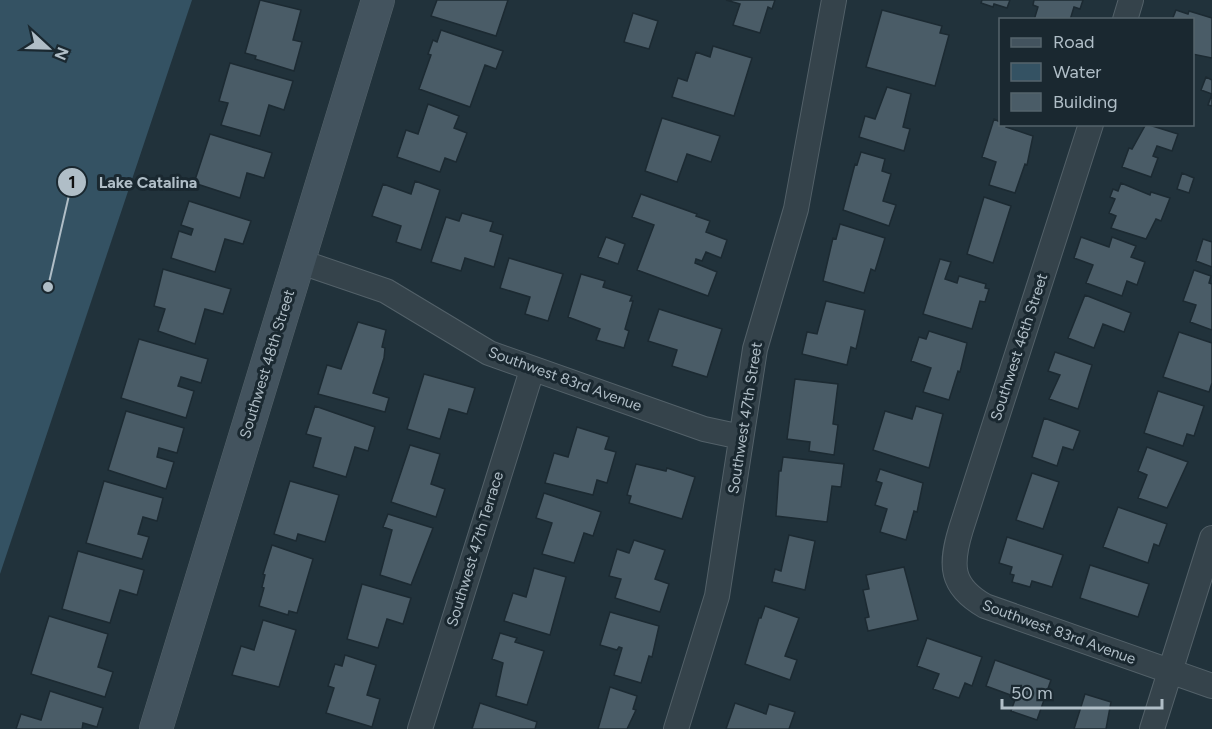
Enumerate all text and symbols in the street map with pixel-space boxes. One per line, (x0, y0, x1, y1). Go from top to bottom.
north arrow (18, 18, 78, 78)
legend (999, 18, 1194, 126)
text: Road (1053, 31, 1094, 53)
text: N (50, 44, 73, 63)
text: Water (1053, 61, 1101, 83)
text: Building (1053, 91, 1118, 113)
callout: Lake Catalina (57, 165, 209, 199)
text: 1 (68, 171, 76, 193)
text: Lake Catalina (99, 173, 197, 192)
street label: Southwest 46th Street (987, 271, 1051, 423)
street label: Southwest 48th Street (236, 287, 298, 441)
street label: Southwest 47th Street (724, 340, 766, 495)
street label: Southwest 83rd Avenue (486, 343, 644, 415)
street label: Southwest 47th Terrace (443, 469, 507, 629)
street label: Southwest 83rd Avenue (980, 596, 1138, 668)
scale bar (1002, 672, 1162, 710)
text: 50 m (1011, 682, 1053, 704)

